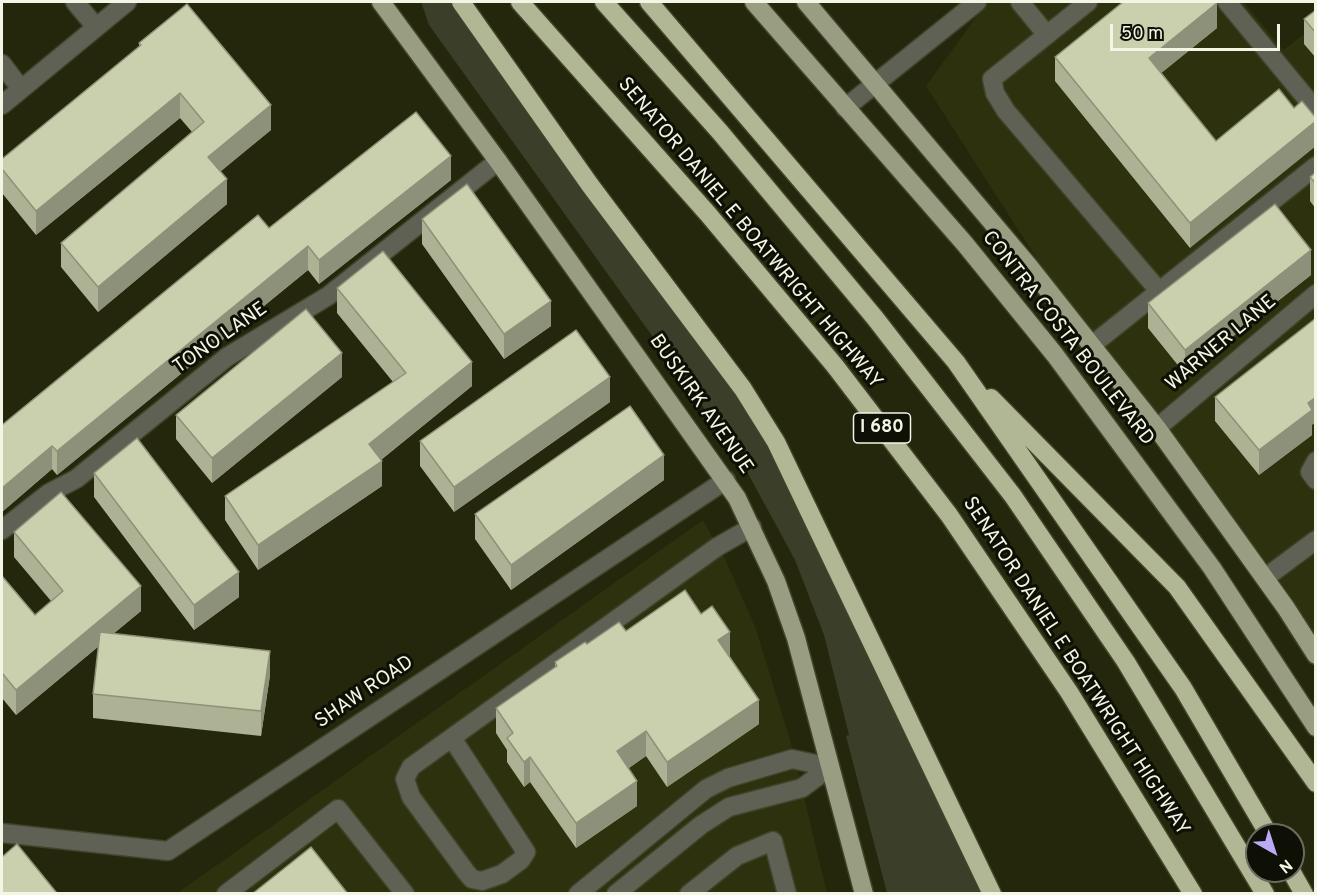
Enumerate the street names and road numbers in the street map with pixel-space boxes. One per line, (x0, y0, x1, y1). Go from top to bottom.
street label: SENATOR DANIEL E BOATWRIGHT HIGHWAY (612, 73, 886, 395)
street label: CONTRA COSTA BOULEVARD (976, 227, 1158, 451)
street label: WARNER LANE (1162, 291, 1282, 397)
street label: TONO LANE (169, 298, 273, 380)
street label: BUSKIRK AVENUE (643, 331, 757, 479)
road number: I 680 (854, 413, 910, 443)
street label: SENATOR DANIEL E BOATWRIGHT HIGHWAY (956, 493, 1194, 841)
street label: SHAW ROAD (311, 651, 419, 735)

